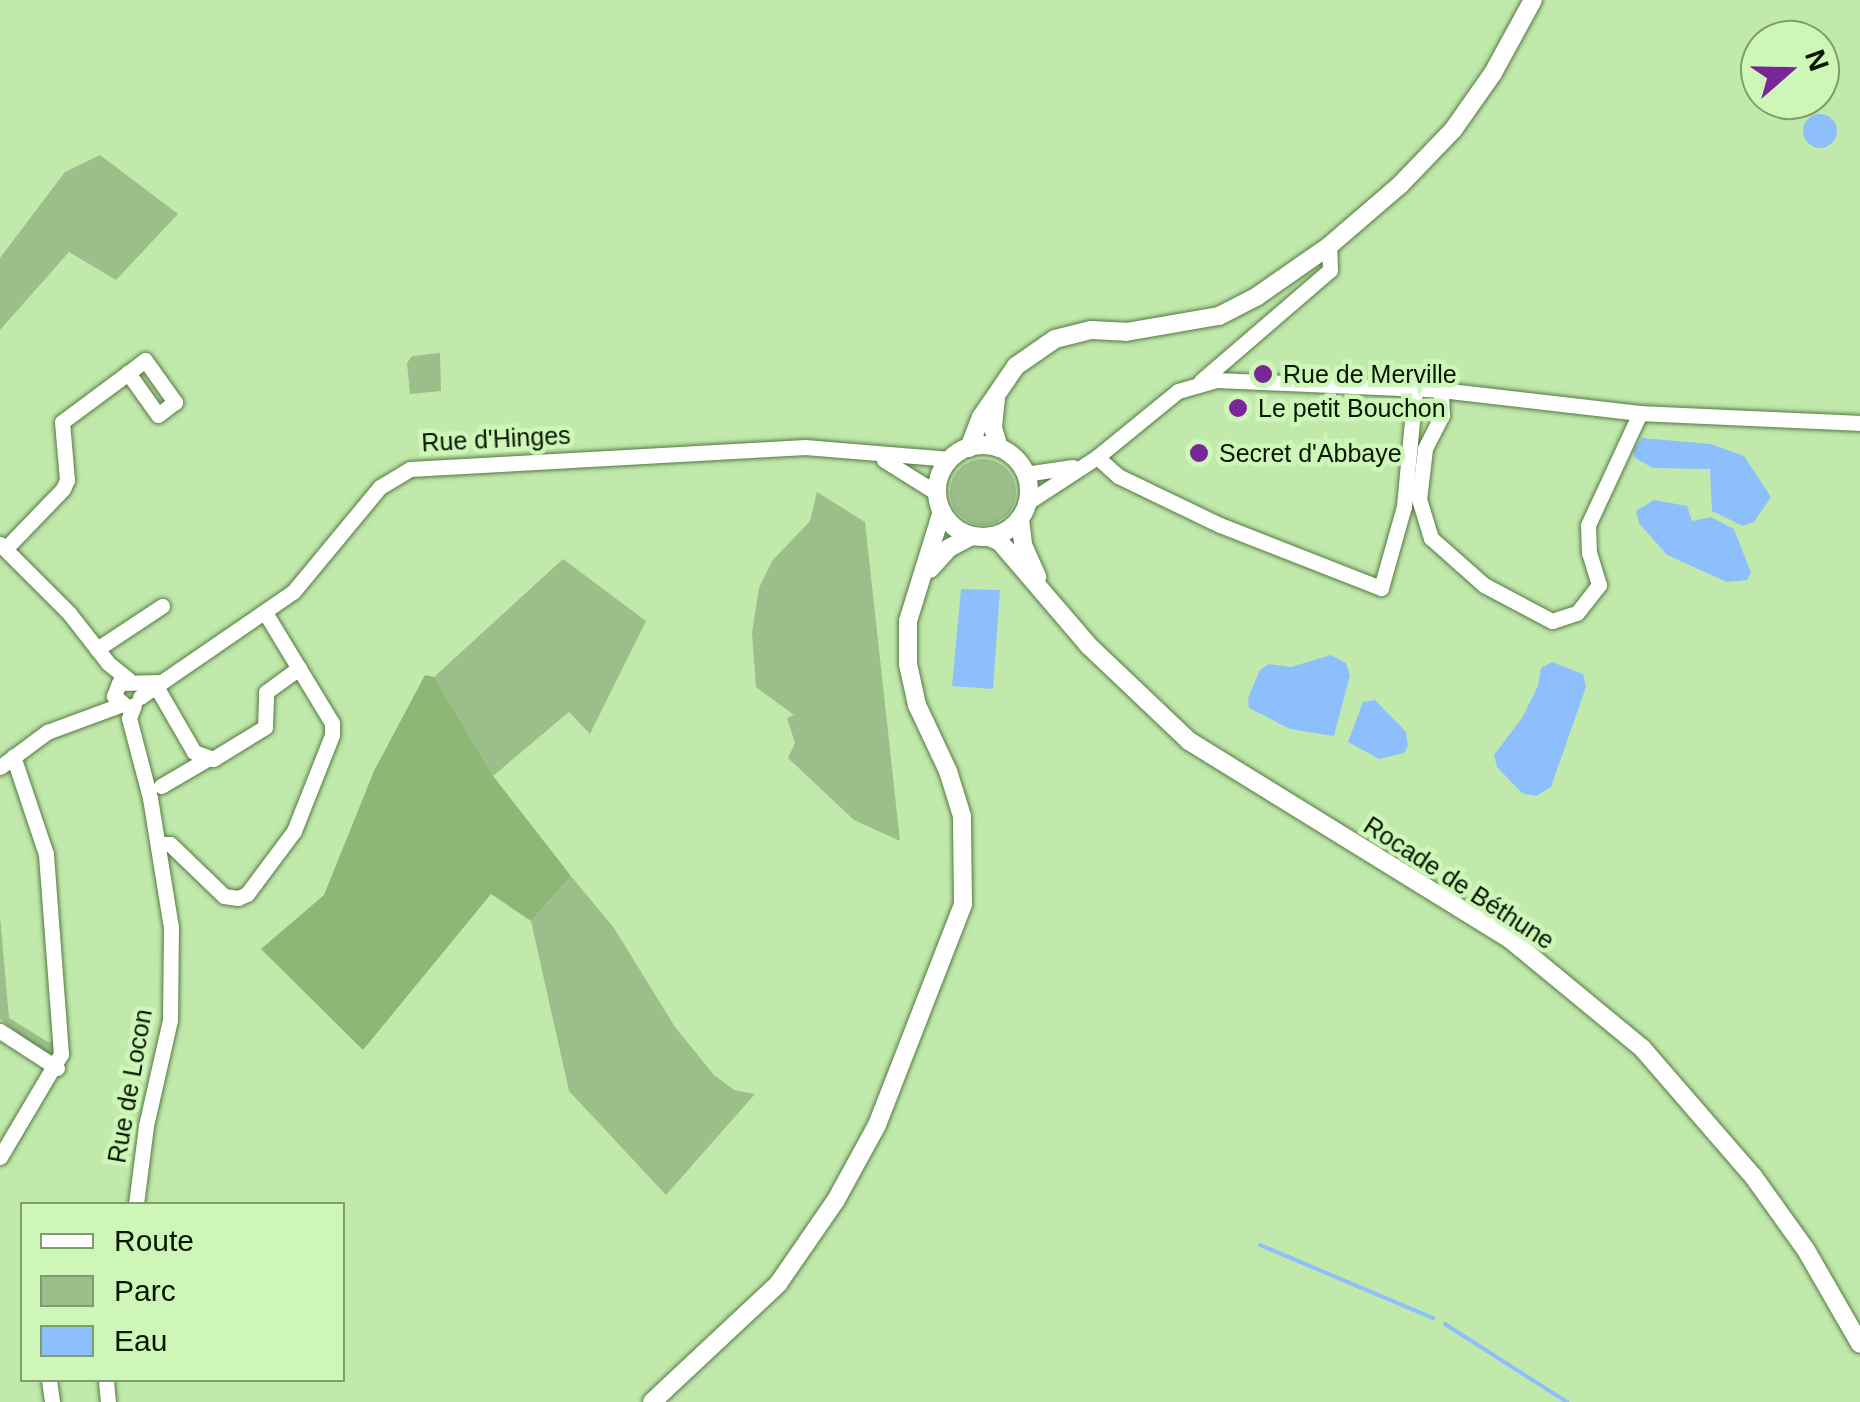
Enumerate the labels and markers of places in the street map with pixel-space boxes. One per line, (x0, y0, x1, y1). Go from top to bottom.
place label: Rue de Merville (1283, 359, 1457, 389)
marker: Rue de Merville (1252, 363, 1274, 385)
place label: Le petit Bouchon (1258, 393, 1446, 423)
marker: Le petit Bouchon (1227, 397, 1249, 419)
place label: Secret d'Abbaye (1219, 438, 1402, 468)
marker: Secret d'Abbaye (1188, 442, 1210, 464)

